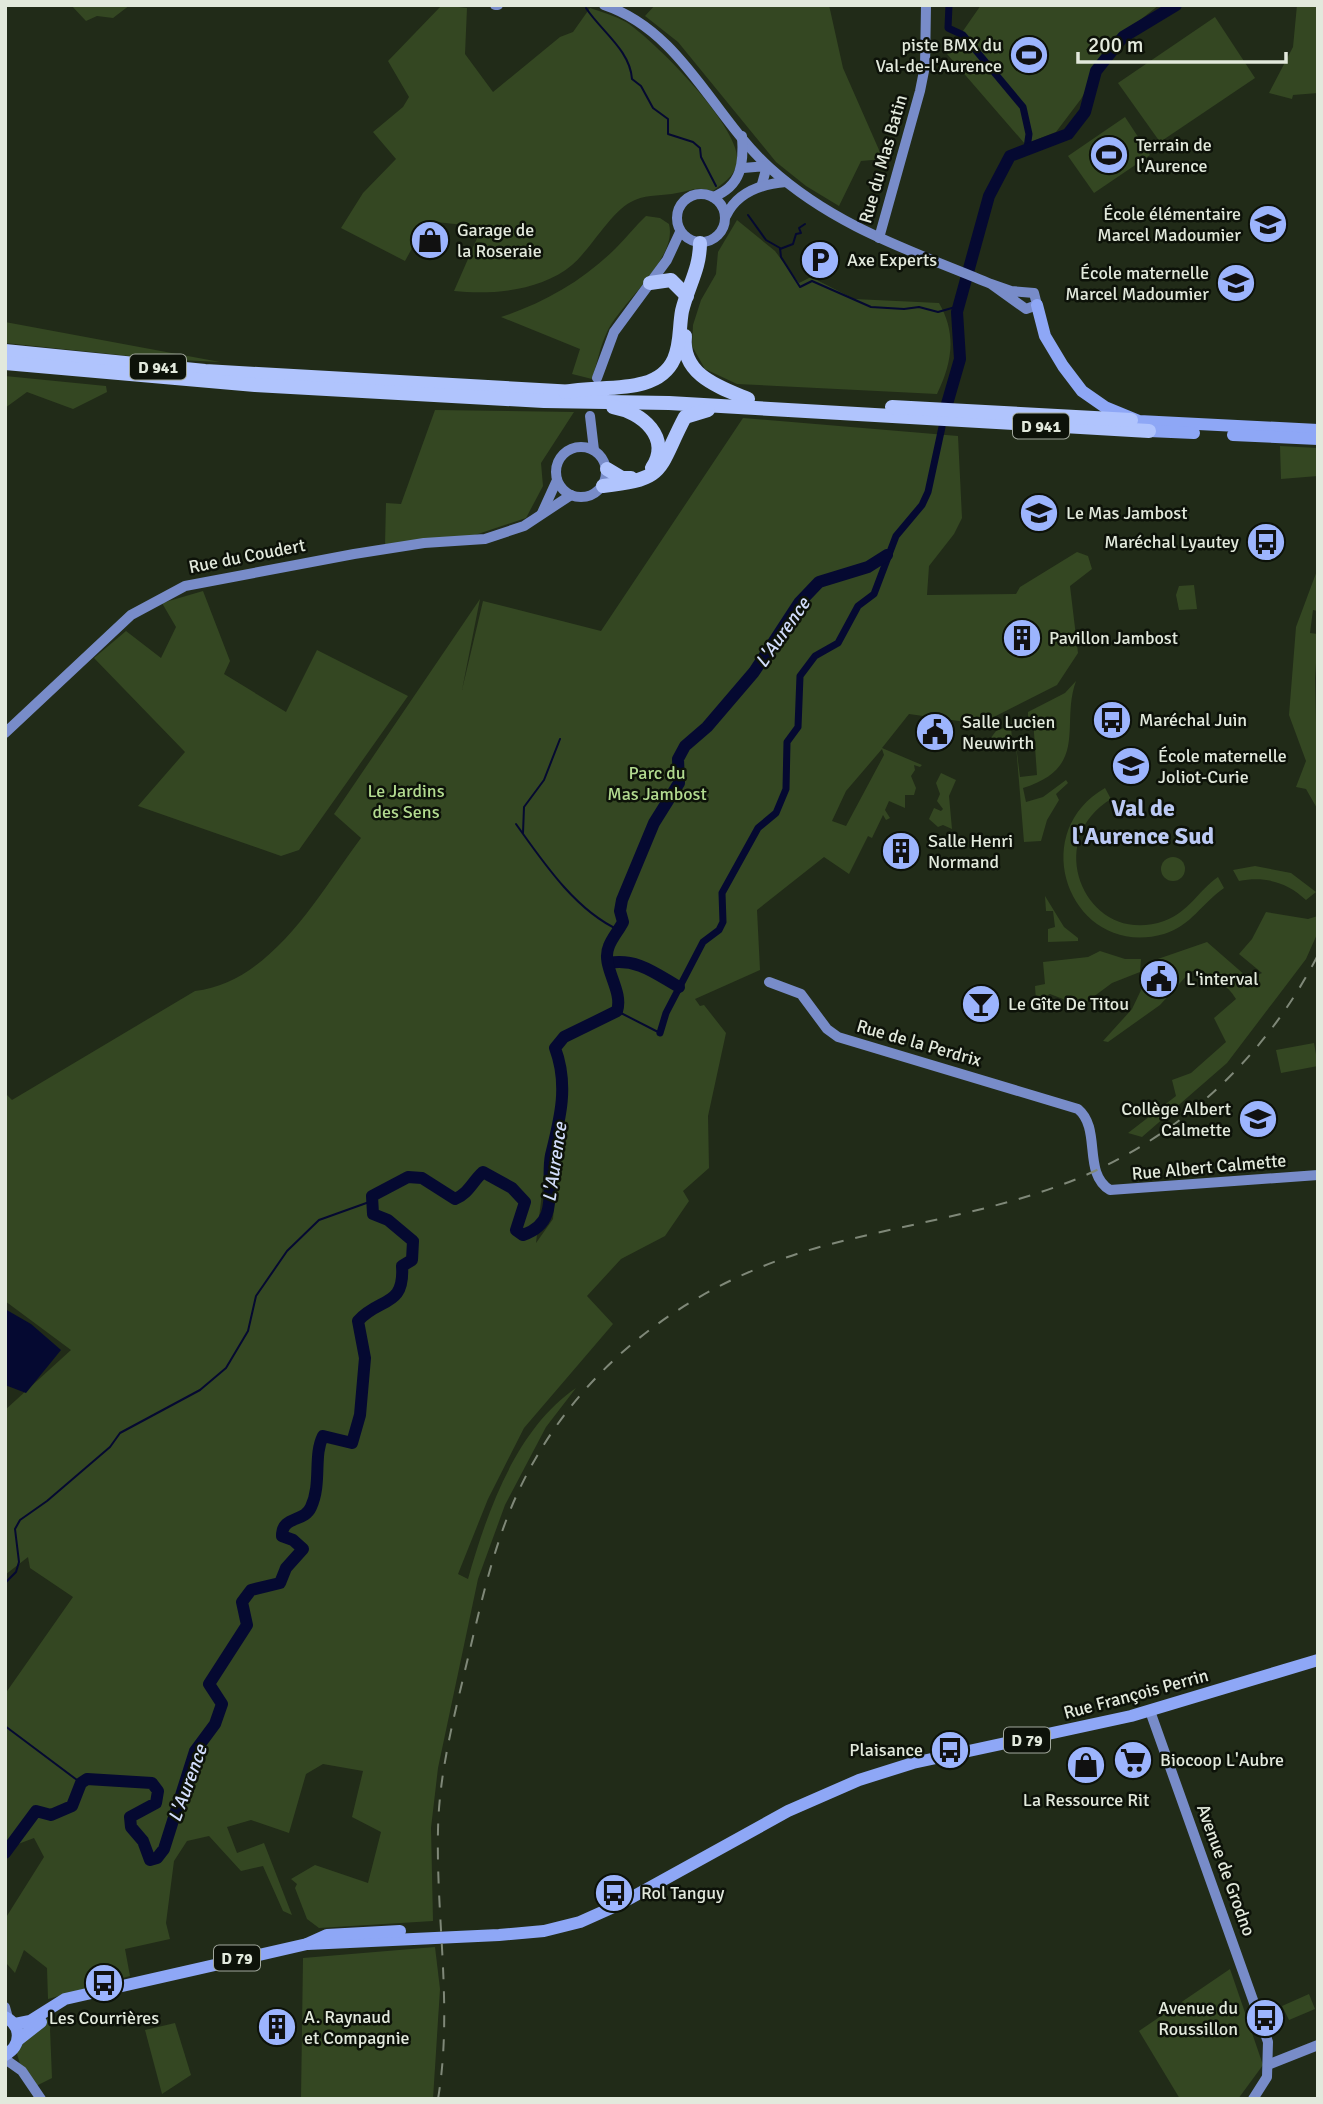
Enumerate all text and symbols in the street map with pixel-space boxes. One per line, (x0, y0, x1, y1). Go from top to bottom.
scale bar (1078, 21, 1286, 65)
text: 200 m (1088, 32, 1143, 58)
place label: piste BMX du Val-de-l'Aurence (875, 34, 1002, 77)
sports icon: piste BMX du Val-de-l'Aurence (1008, 34, 1050, 76)
street label: Rue du Mas Batin (854, 92, 912, 226)
sports icon: Terrain de l'Aurence (1088, 134, 1130, 176)
place label: Terrain de l'Aurence (1136, 134, 1212, 177)
place label: École élémentaire Marcel Madoumier (1097, 203, 1241, 246)
school or university icon: École élémentaire Marcel Madoumier (1247, 203, 1289, 245)
shop icon: Garage de la Roseraie (409, 219, 451, 261)
place label: Garage de la Roseraie (457, 219, 542, 262)
parking icon: Axe Experts (799, 239, 841, 281)
place label: Axe Experts (847, 249, 937, 271)
place label: École maternelle Marcel Madoumier (1065, 262, 1209, 305)
school or university icon: École maternelle Marcel Madoumier (1215, 262, 1257, 304)
road number: D 941 (130, 354, 186, 380)
road number: D 941 (1013, 414, 1069, 438)
school or university icon: Le Mas Jambost (1018, 492, 1060, 534)
place label: Le Mas Jambost (1066, 502, 1188, 524)
bus stop icon: Maréchal Lyautey (1245, 521, 1287, 563)
place label: Maréchal Lyautey (1104, 531, 1240, 553)
street label: Rue du Coudert (187, 534, 307, 578)
water label: L'Aurence (750, 592, 817, 672)
building icon: Pavillon Jambost (1001, 617, 1043, 659)
place label: Pavillon Jambost (1049, 627, 1178, 649)
bus stop icon: Maréchal Juin (1091, 699, 1133, 741)
place label: Maréchal Juin (1139, 709, 1247, 731)
public building icon: Salle Lucien Neuwirth (914, 711, 956, 753)
place label: Salle Lucien Neuwirth (962, 711, 1055, 754)
school or university icon: École maternelle Joliot-Curie (1110, 745, 1152, 787)
place label: École maternelle Joliot-Curie (1158, 745, 1287, 788)
park label: Parc du Mas Jambost (607, 762, 707, 805)
park label: Le Jardins des Sens (367, 780, 445, 823)
district label: Val de l'Aurence Sud (1072, 793, 1214, 851)
building icon: Salle Henri Normand (880, 830, 922, 872)
place label: Salle Henri Normand (928, 830, 1013, 873)
public building icon: L'interval (1138, 958, 1180, 1000)
place label: L'interval (1186, 968, 1258, 990)
bar icon: Le Gîte De Titou (960, 983, 1002, 1025)
place label: Le Gîte De Titou (1008, 993, 1129, 1015)
street label: Rue de la Perdrix (854, 1015, 985, 1072)
place label: Collège Albert Calmette (1121, 1098, 1231, 1141)
school or university icon: Collège Albert Calmette (1237, 1098, 1279, 1140)
water label: L'Aurence (538, 1119, 573, 1204)
street label: Rue Albert Calmette (1131, 1149, 1287, 1185)
street label: Rue François Perrin (1061, 1664, 1211, 1724)
road number: D 79 (1004, 1728, 1050, 1752)
bus stop icon: Plaisance (929, 1729, 971, 1771)
place label: Plaisance (849, 1739, 923, 1761)
supermarket icon: Biocoop L'Aubre (1112, 1739, 1154, 1781)
water label: L'Aurence (163, 1740, 213, 1825)
shop icon: La Ressource Rit (1065, 1744, 1107, 1786)
place label: Biocoop L'Aubre (1160, 1749, 1284, 1771)
place label: La Ressource Rit (1023, 1789, 1149, 1811)
street label: Avenue de Grodno (1192, 1801, 1260, 1939)
bus stop icon: Rol Tanguy (593, 1872, 635, 1914)
place label: Rol Tanguy (641, 1882, 725, 1904)
road number: D 79 (214, 1946, 260, 1970)
bus stop icon: Les Courrières (83, 1962, 125, 2004)
place label: Avenue du Roussillon (1158, 1997, 1238, 2040)
bus stop icon: Avenue du Roussillon (1244, 1997, 1286, 2039)
building icon: A. Raynaud et Compagnie (256, 2006, 298, 2048)
place label: A. Raynaud et Compagnie (304, 2006, 410, 2049)
place label: Les Courrières (49, 2007, 159, 2029)

